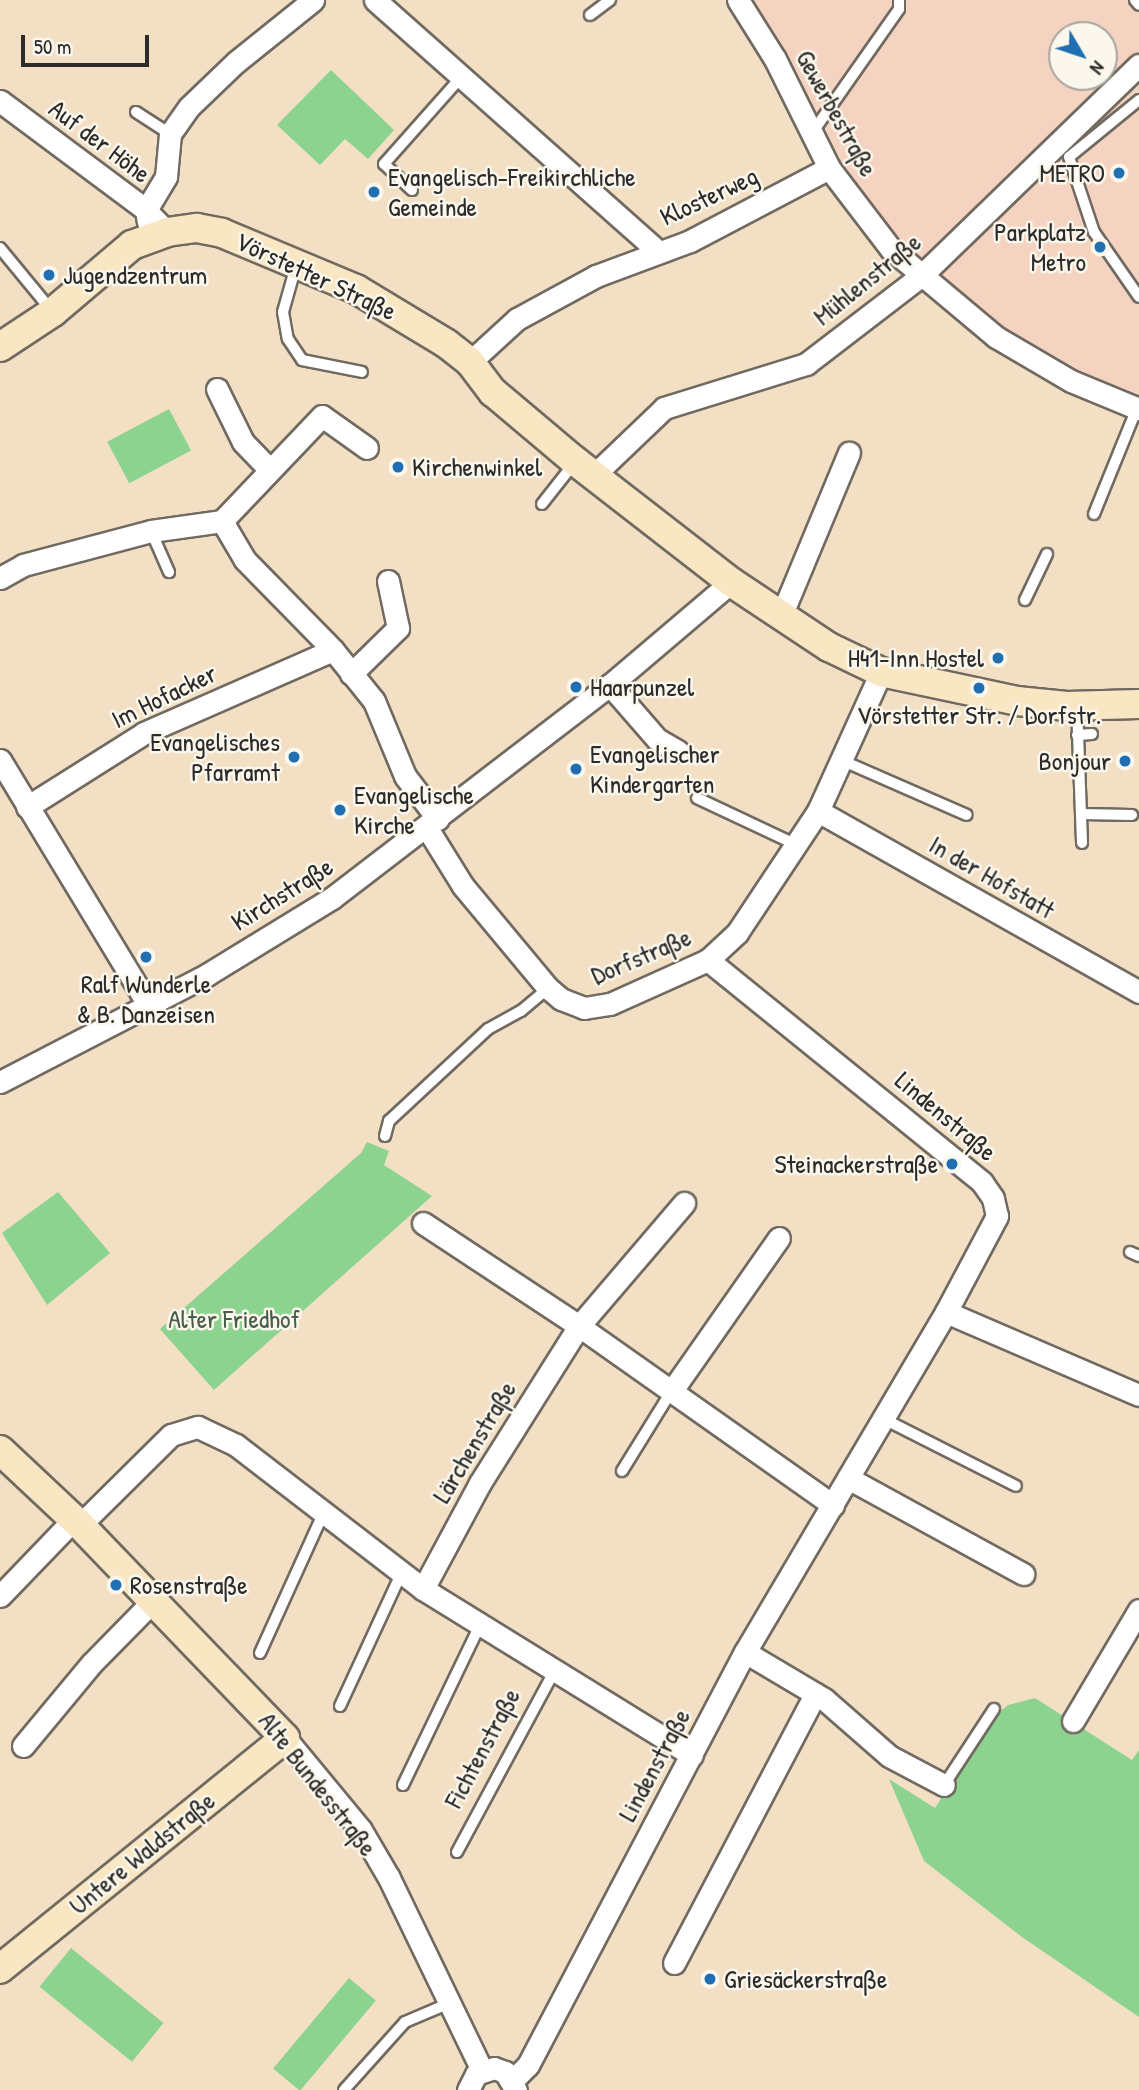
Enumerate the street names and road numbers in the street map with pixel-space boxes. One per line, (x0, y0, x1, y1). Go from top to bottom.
street label: Gewerbestraße (790, 44, 884, 182)
street label: Auf der Höhe (43, 93, 157, 189)
street label: Klosterweg (655, 160, 763, 232)
street label: Vörstetter Straße (231, 225, 401, 327)
street label: Mühlenstraße (807, 226, 927, 332)
street label: Im Hofacker (106, 657, 222, 735)
street label: In der Hofstatt (924, 829, 1060, 925)
street label: Kirchstraße (226, 851, 338, 937)
street label: Dorfstraße (586, 921, 696, 991)
street label: Lindenstraße (889, 1065, 1003, 1167)
street label: Lärchenstraße (426, 1376, 522, 1508)
street label: Fichtenstraße (438, 1683, 526, 1813)
street label: Lindenstraße (611, 1703, 697, 1827)
street label: Alte Bundesstraße (252, 1706, 384, 1862)
street label: Untere Waldstraße (63, 1785, 221, 1921)

